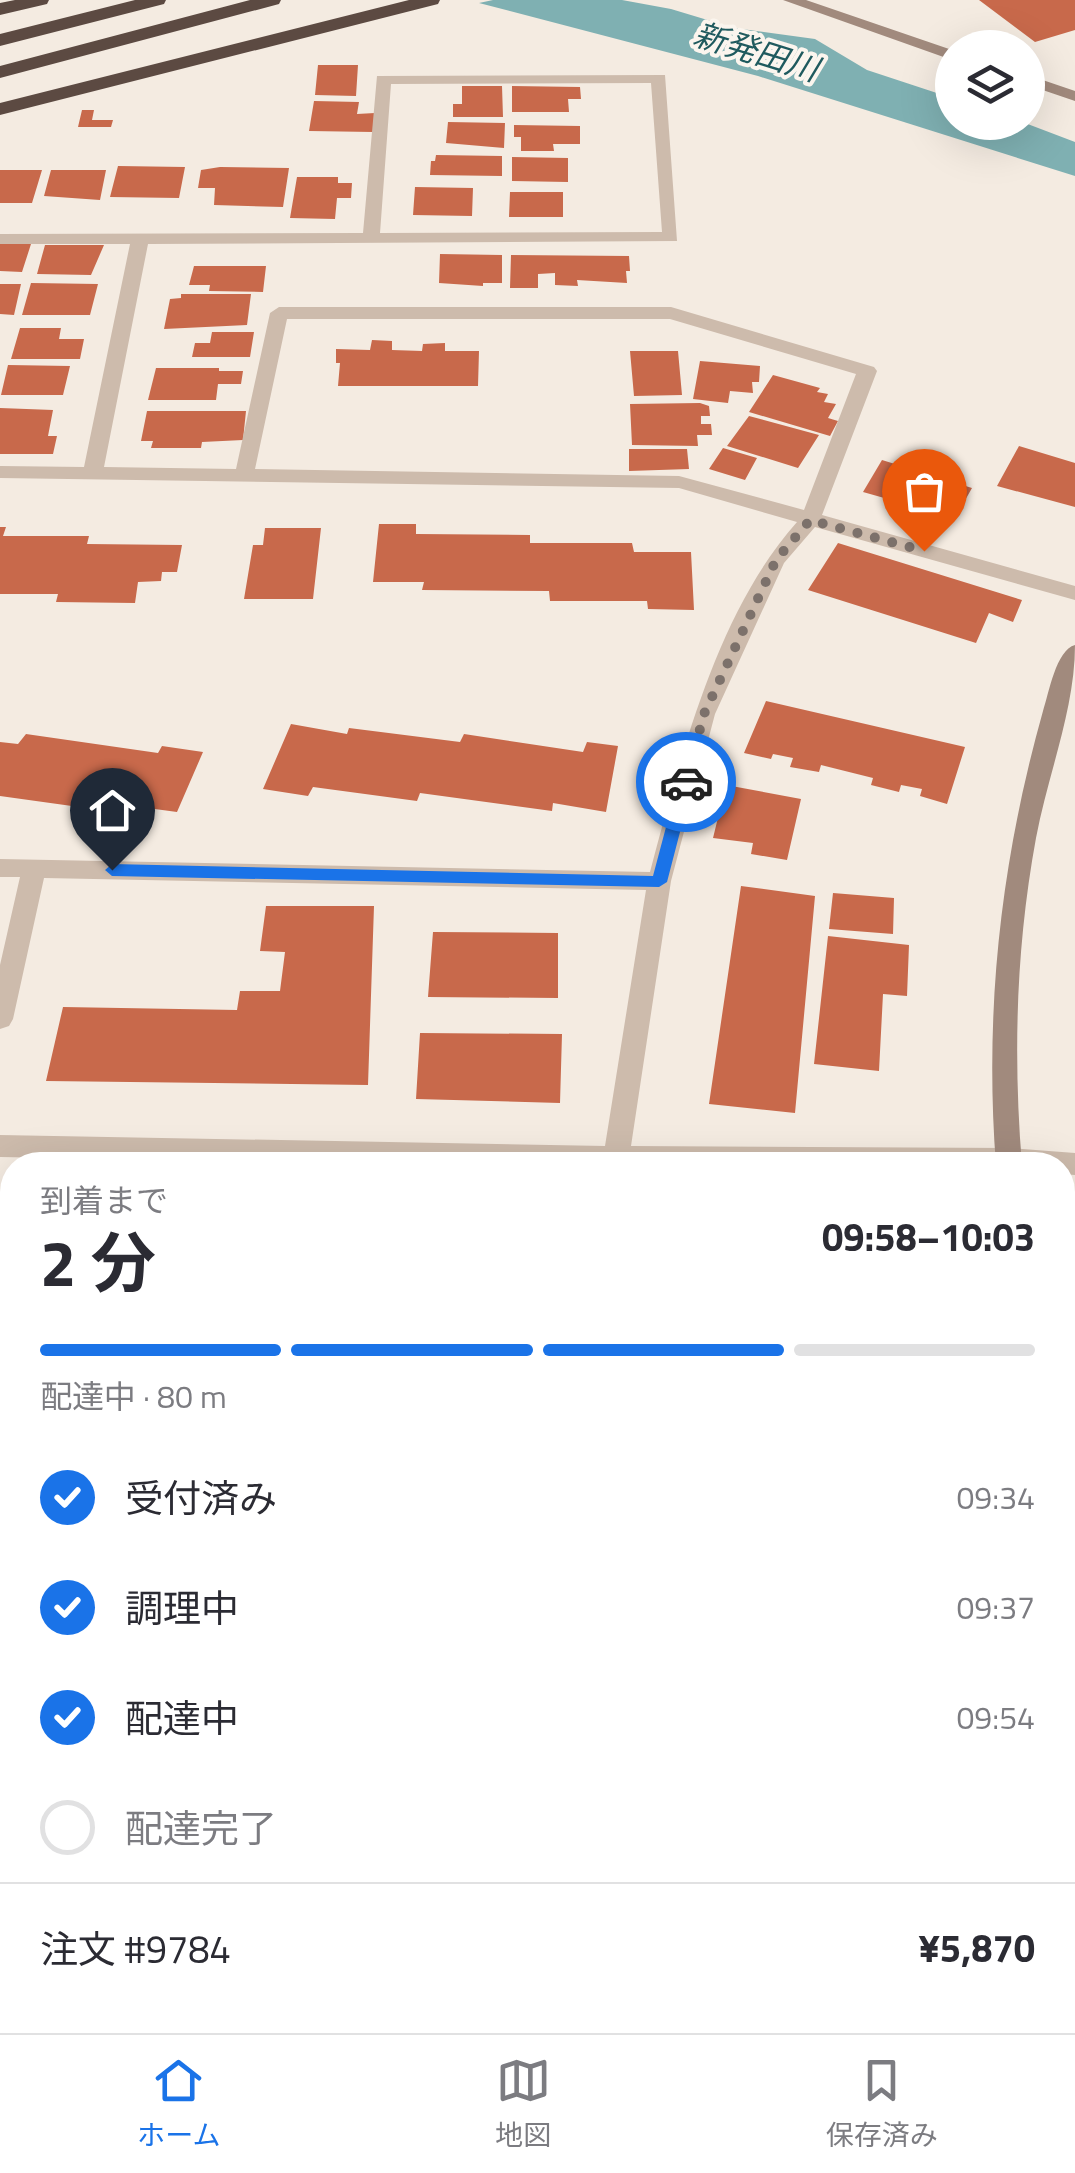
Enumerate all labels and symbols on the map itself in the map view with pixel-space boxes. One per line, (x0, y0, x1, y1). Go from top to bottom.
water label: 新発田川 (688, 9, 827, 94)
pin (882, 449, 967, 552)
courier (636, 732, 736, 832)
pin (70, 768, 155, 871)

